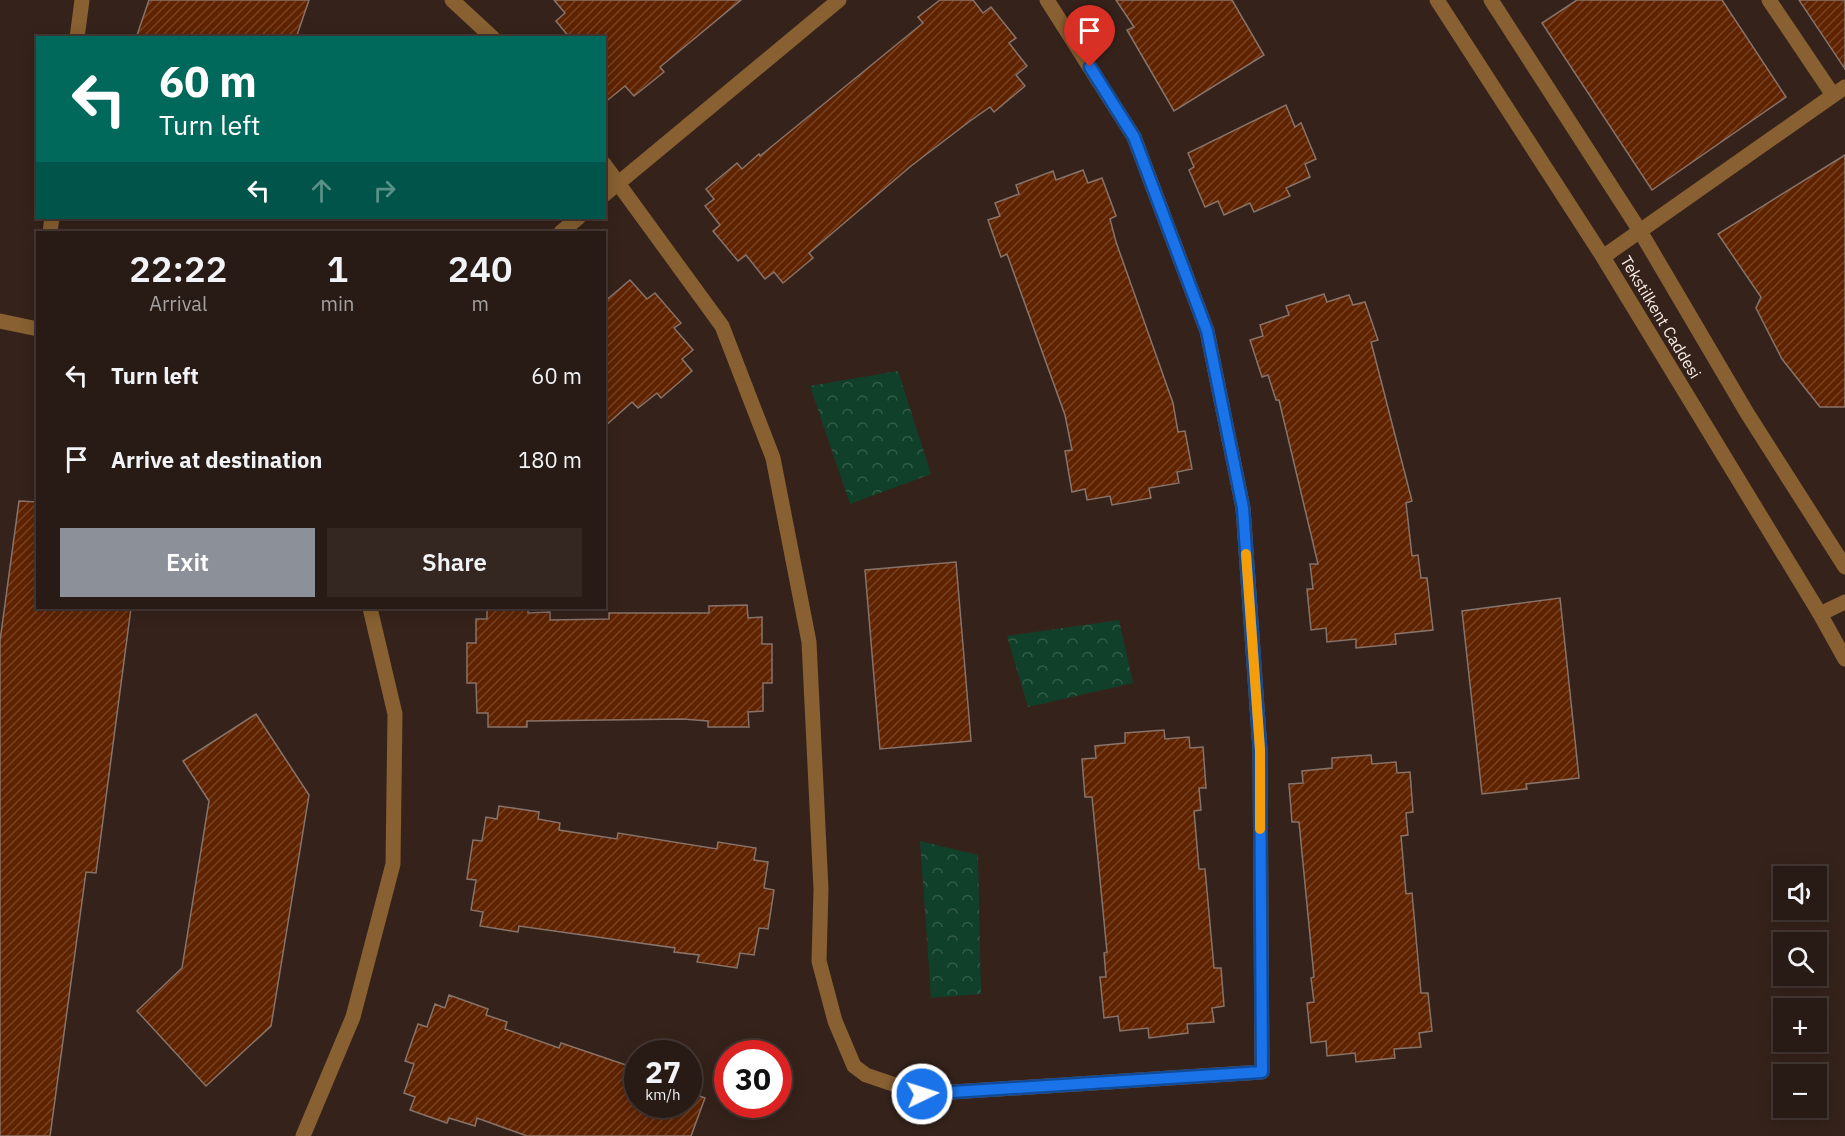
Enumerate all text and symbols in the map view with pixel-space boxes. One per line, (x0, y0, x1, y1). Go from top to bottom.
pin (1064, 5, 1115, 67)
icon: arrive (1073, 14, 1106, 47)
text: 60 m (159, 54, 257, 109)
icon: left (60, 60, 138, 138)
text: Turn left (159, 107, 260, 142)
icon: left (242, 174, 275, 207)
icon: ahead (305, 174, 338, 207)
icon: right (368, 174, 401, 207)
text: 22:22 (129, 245, 227, 292)
text: 1 (327, 245, 348, 292)
text: 240 (448, 245, 513, 292)
street label: Tekstilkent Caddesi (1616, 252, 1706, 382)
text: Arrival (149, 290, 207, 317)
text: min (321, 290, 354, 317)
text: m (471, 290, 489, 317)
icon: left (60, 359, 93, 392)
text: Turn left (111, 361, 199, 390)
text: 60 m (531, 361, 582, 390)
icon: arrive (60, 443, 93, 476)
text: Arrive at destination (111, 445, 322, 474)
text: 180 m (518, 445, 582, 474)
button: Exit (60, 528, 315, 597)
button: Share (327, 528, 582, 597)
map controls (1773, 866, 1827, 1118)
button: sound (1773, 866, 1827, 920)
button: search (1773, 932, 1827, 986)
button: + (1773, 998, 1827, 1052)
speed limit sign: 30 (714, 1040, 792, 1118)
text: 27 (645, 1052, 681, 1091)
position arrow (890, 1062, 954, 1126)
button: − (1773, 1064, 1827, 1118)
text: km/h (645, 1085, 681, 1104)

